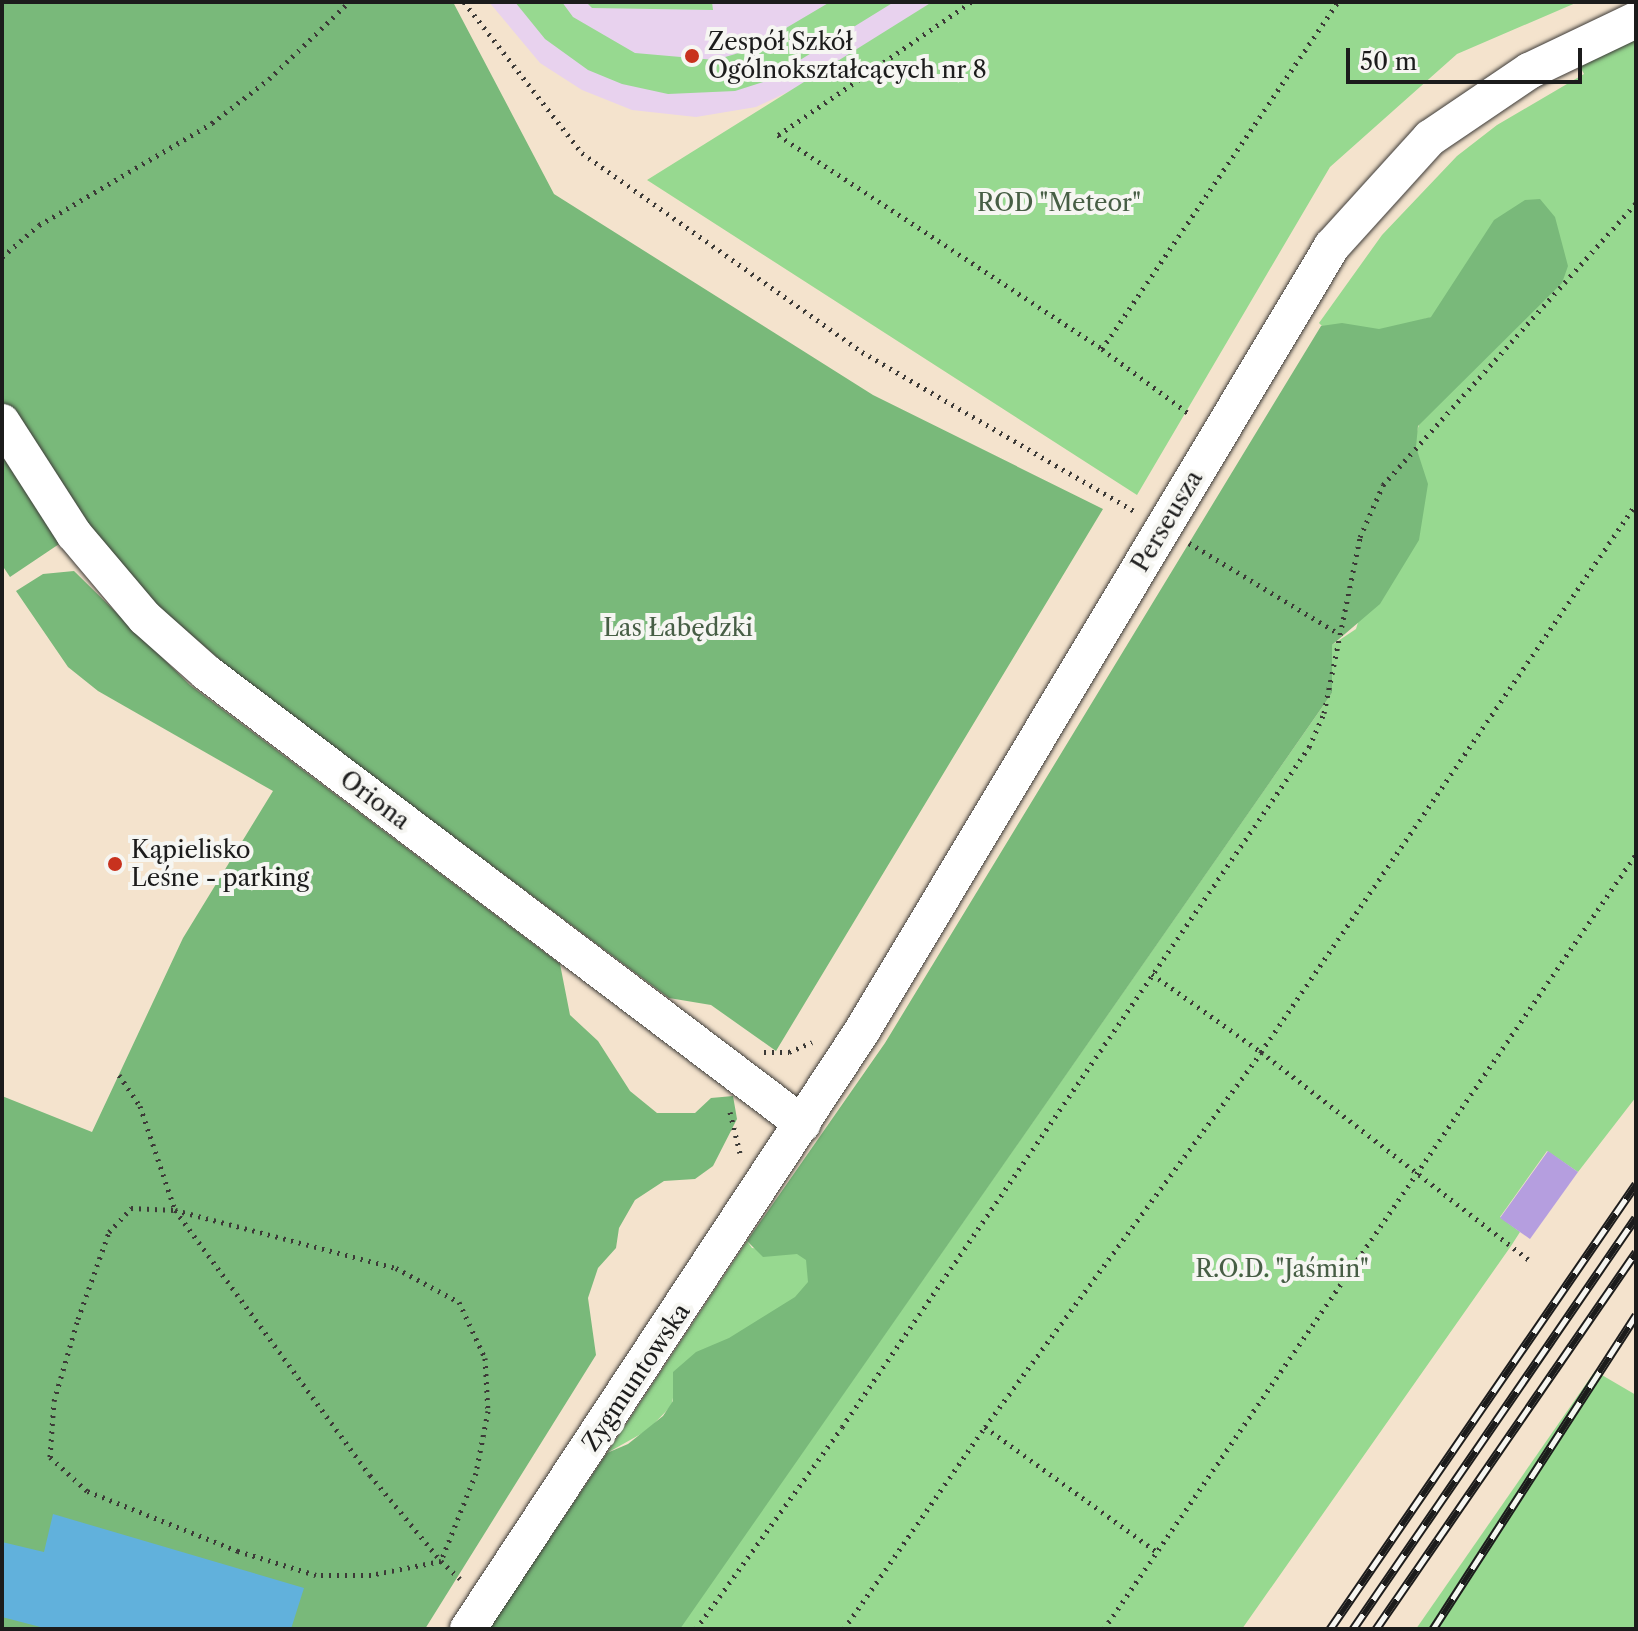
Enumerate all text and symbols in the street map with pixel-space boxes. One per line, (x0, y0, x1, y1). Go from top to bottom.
place label: Zespół Szkół Ogólnokształcących nr 8 (708, 28, 987, 84)
scale bar (1350, 32, 1586, 82)
marker: Zespół Szkół Ogólnokształcących nr 8 (683, 47, 701, 65)
text: 50 m (1360, 47, 1417, 76)
park label: ROD "Meteor" (977, 189, 1141, 217)
street label: Perseusza (1126, 465, 1208, 577)
park label: Las Łabędzki (603, 614, 753, 642)
street label: Oriona (334, 764, 416, 836)
place label: Kąpielisko Leśne - parking (131, 836, 309, 892)
marker: Kąpielisko Leśne - parking (106, 855, 124, 873)
park label: R.O.D. "Jaśmin" (1195, 1255, 1369, 1283)
street label: Zygmuntowska (576, 1298, 696, 1456)

